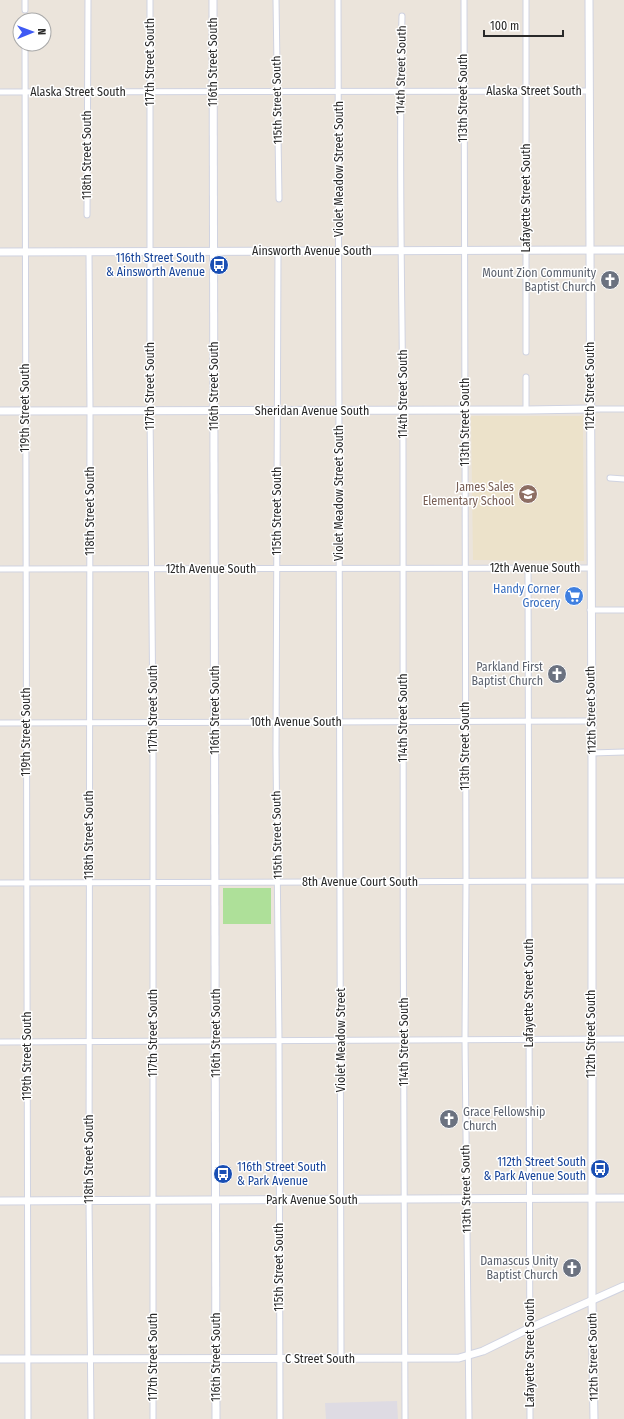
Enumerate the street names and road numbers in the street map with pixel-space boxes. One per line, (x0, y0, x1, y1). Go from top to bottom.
street label: 116th Street South (206, 17, 220, 107)
street label: 117th Street South (143, 18, 157, 106)
street label: 114th Street South (393, 25, 409, 115)
street label: 113th Street South (456, 54, 470, 142)
street label: 115th Street South (269, 55, 285, 145)
street label: Alaska Street South (486, 84, 582, 98)
street label: Alaska Street South (30, 85, 126, 99)
street label: Violet Meadow Street South (332, 101, 346, 237)
street label: 118th Street South (80, 110, 94, 200)
street label: Lafayette Street South (519, 144, 533, 253)
street label: Ainsworth Avenue South (252, 244, 372, 258)
street label: 116th Street South (207, 341, 221, 431)
street label: 117th Street South (143, 342, 157, 430)
street label: 112th Street South (583, 342, 597, 430)
street label: 114th Street South (396, 349, 410, 439)
street label: 119th Street South (18, 363, 32, 453)
street label: 113th Street South (458, 378, 472, 466)
street label: Sheridan Avenue South (255, 404, 369, 418)
street label: Violet Meadow Street South (332, 425, 346, 561)
street label: 118th Street South (83, 466, 97, 556)
street label: 115th Street South (270, 467, 284, 555)
street label: 12th Avenue South (490, 561, 580, 575)
street label: 12th Avenue South (166, 562, 256, 576)
street label: 117th Street South (146, 665, 160, 753)
street label: 116th Street South (208, 665, 222, 755)
street label: 112th Street South (583, 666, 599, 754)
street label: 114th Street South (396, 673, 410, 763)
street label: 119th Street South (19, 687, 33, 777)
street label: 113th Street South (458, 702, 472, 790)
street label: 10th Avenue South (250, 715, 342, 729)
street label: 118th Street South (82, 790, 96, 880)
street label: 115th Street South (269, 790, 285, 880)
street label: 8th Avenue Court South (302, 875, 418, 889)
street label: Lafayette Street South (522, 939, 536, 1048)
street label: 116th Street South (209, 988, 223, 1078)
street label: Violet Meadow Street (334, 988, 348, 1092)
street label: 117th Street South (146, 989, 160, 1077)
street label: 112th Street South (584, 990, 598, 1078)
street label: 114th Street South (397, 997, 411, 1087)
street label: 119th Street South (20, 1011, 34, 1101)
street label: 118th Street South (82, 1114, 96, 1204)
street label: 113th Street South (458, 1144, 474, 1234)
street label: Park Avenue South (266, 1193, 358, 1207)
street label: 115th Street South (272, 1223, 286, 1311)
street label: Lafayette Street South (523, 1299, 537, 1408)
street label: 116th Street South (209, 1312, 223, 1402)
street label: 117th Street South (146, 1313, 160, 1401)
street label: 112th Street South (585, 1313, 601, 1401)
street label: C Street South (285, 1352, 355, 1366)

